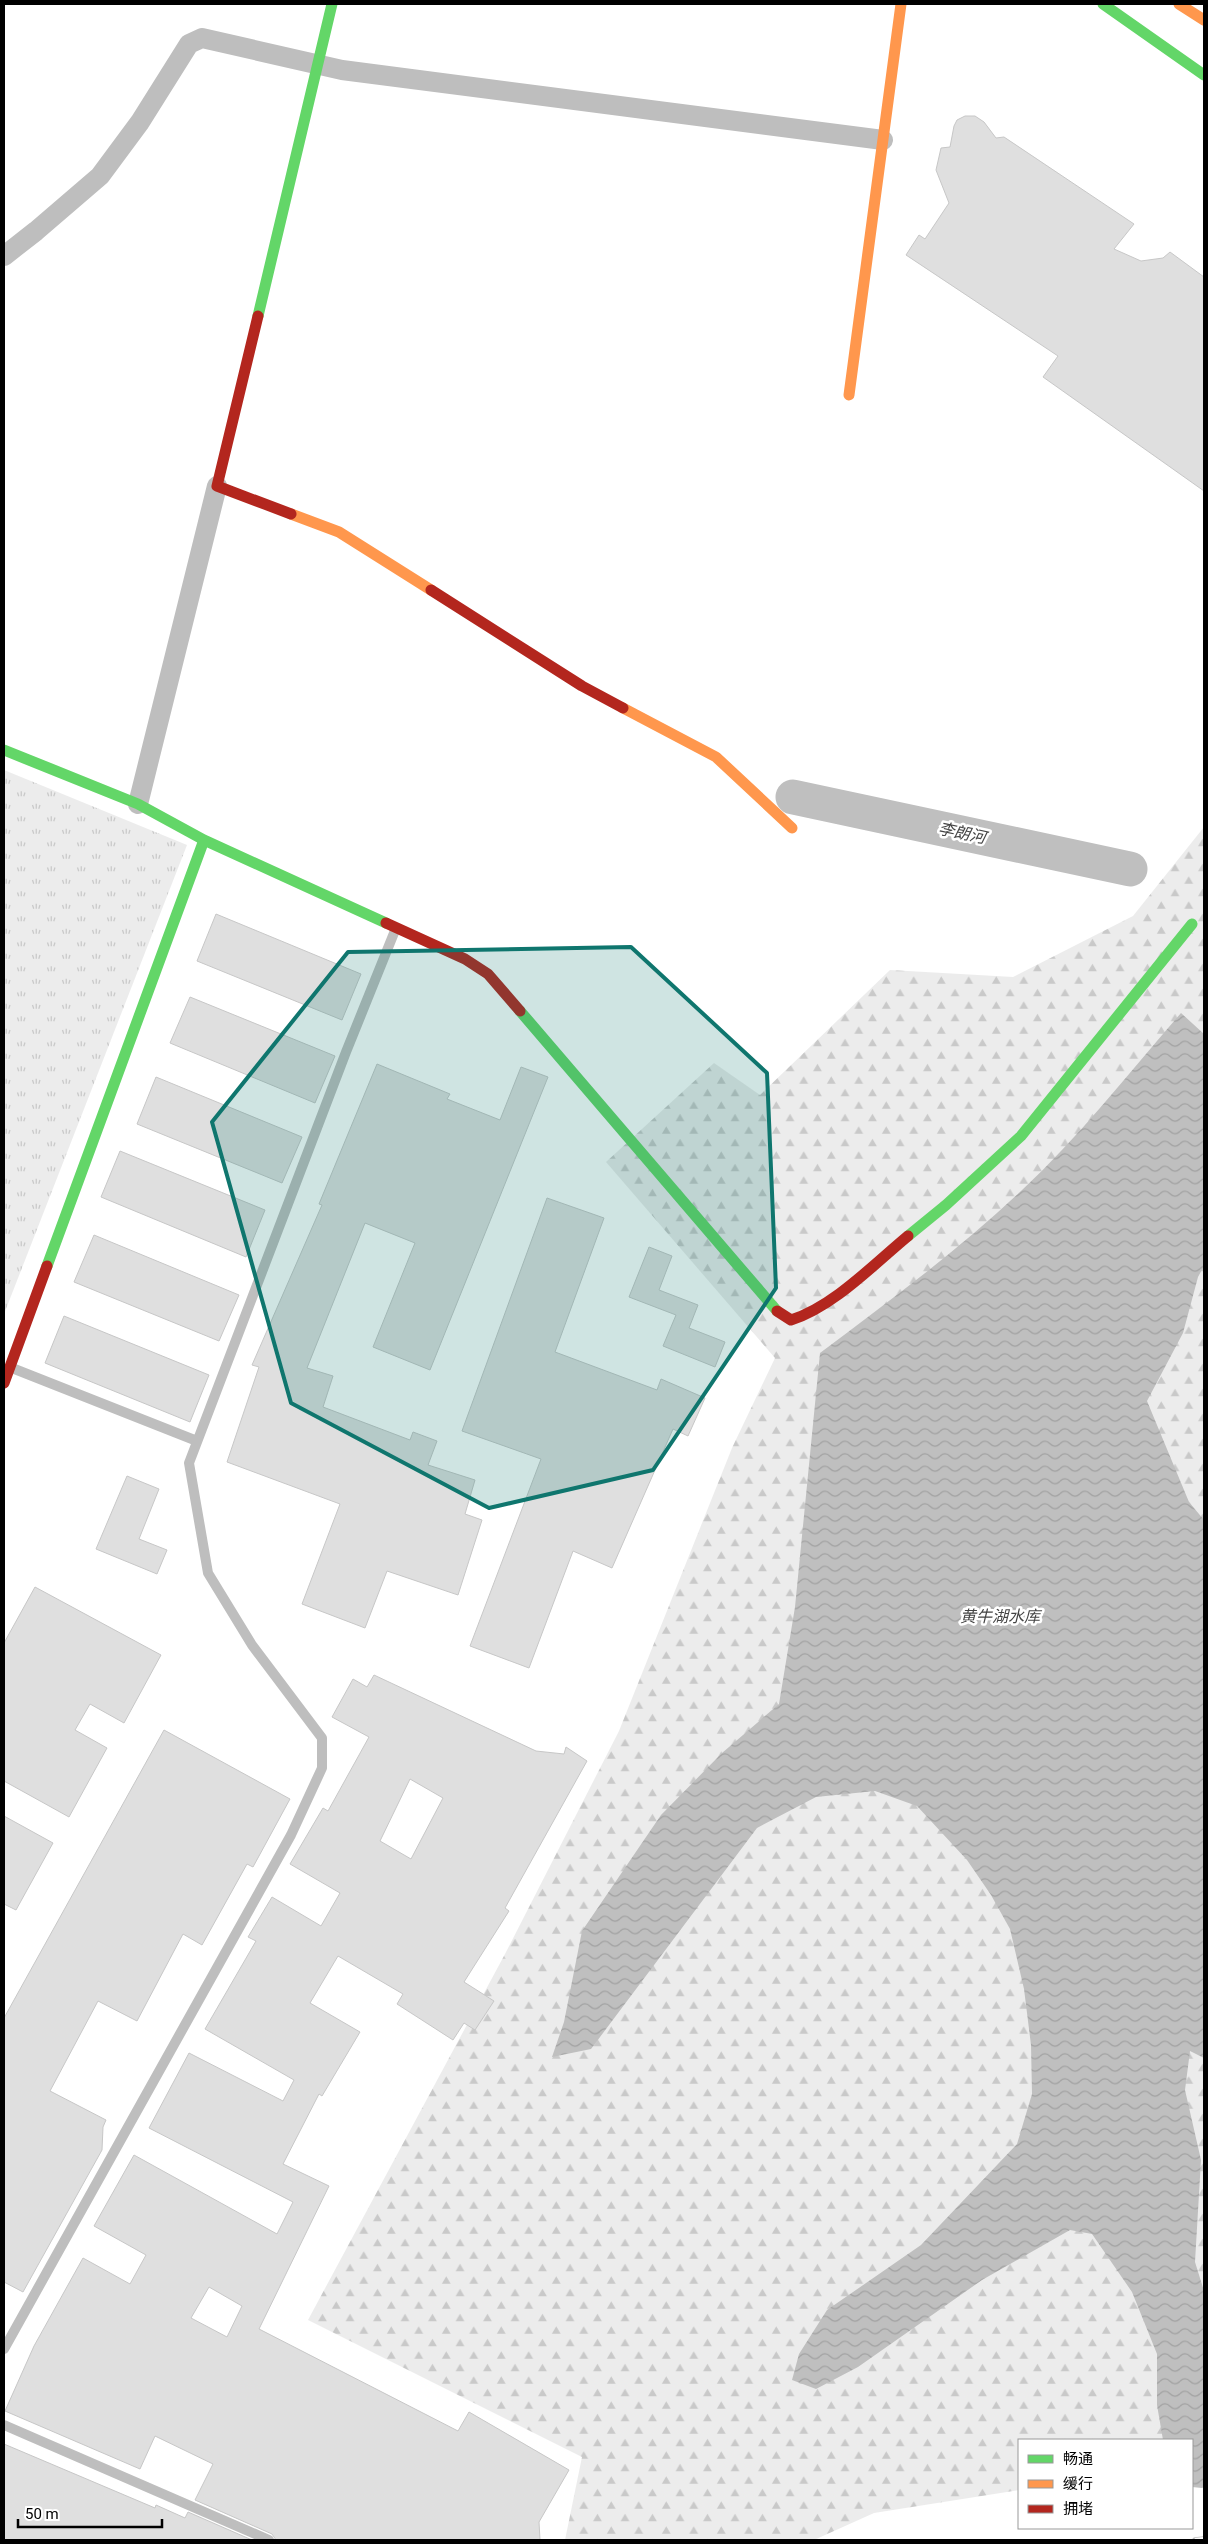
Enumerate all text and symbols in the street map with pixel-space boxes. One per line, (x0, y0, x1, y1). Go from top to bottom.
water label: 李朗河 (937, 819, 990, 848)
water label: 黄牛湖水库 (960, 1607, 1043, 1626)
legend (1018, 2439, 1193, 2529)
text: 畅通 (1063, 2450, 1093, 2468)
text: 缓行 (1063, 2475, 1093, 2493)
scale bar (18, 2496, 161, 2528)
text: 拥堵 (1063, 2500, 1093, 2518)
text: 50 m (25, 2505, 59, 2523)

